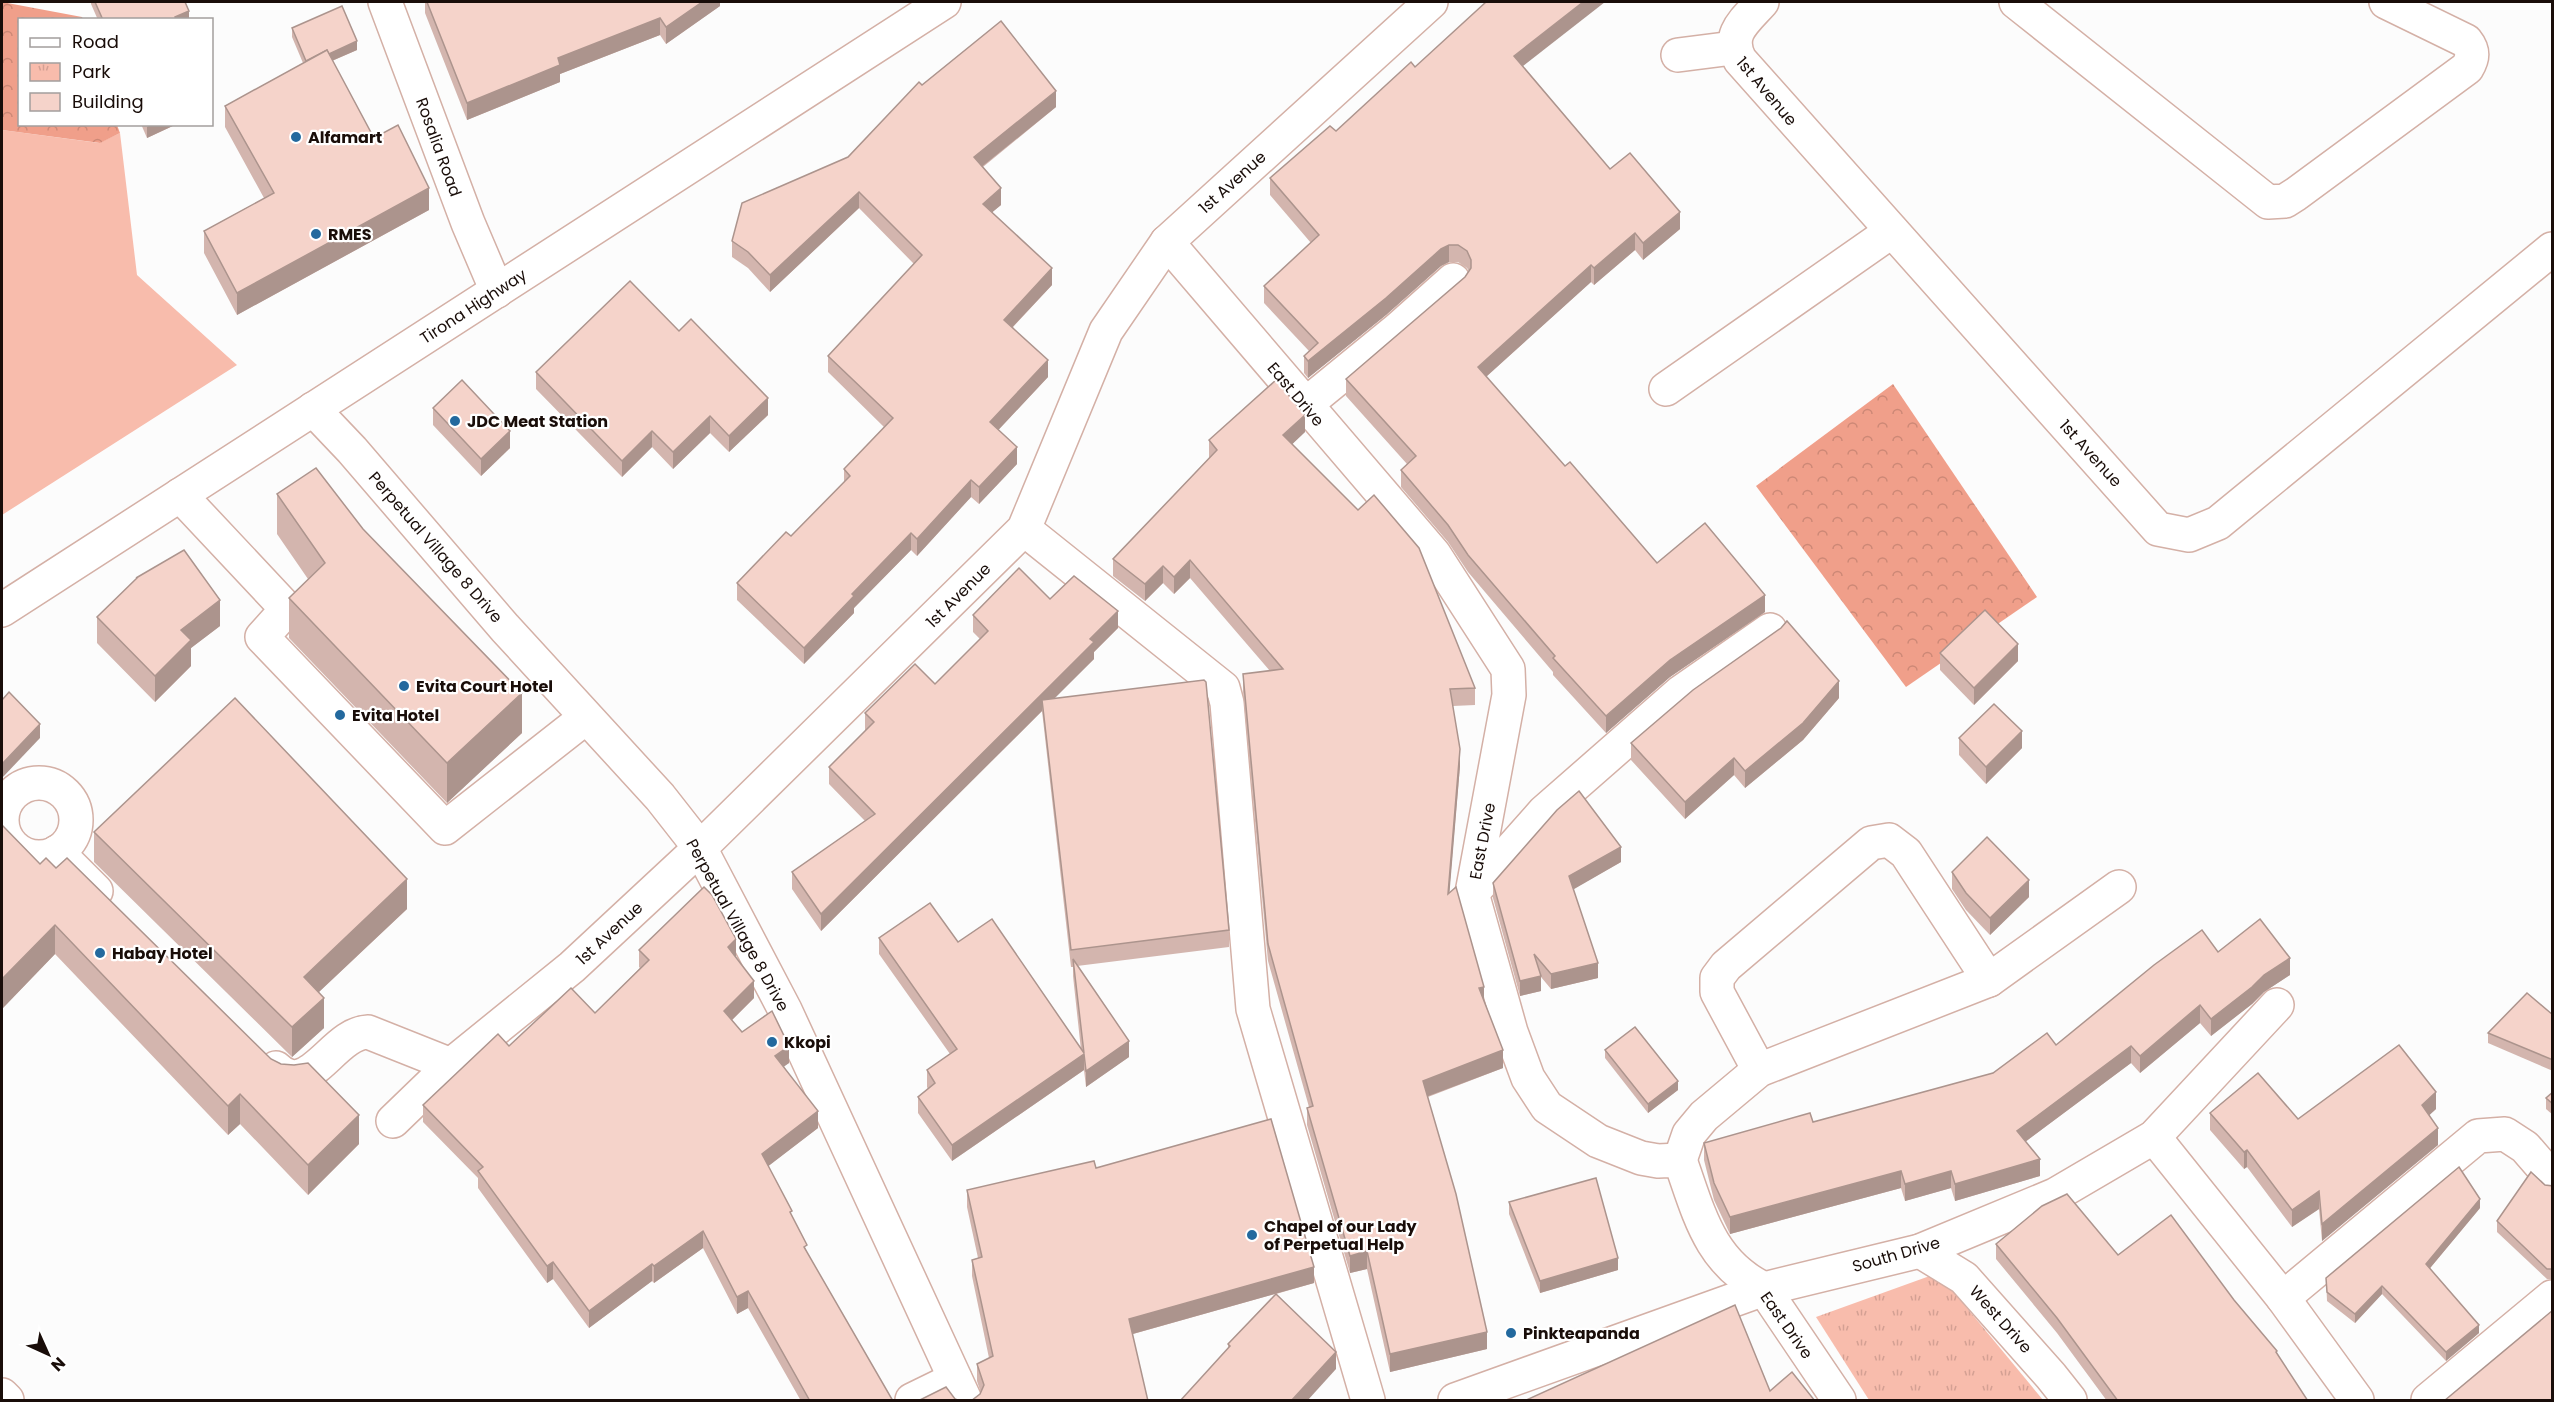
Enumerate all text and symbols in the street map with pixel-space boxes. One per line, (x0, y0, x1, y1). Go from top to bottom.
legend (18, 18, 213, 126)
text: Road (72, 29, 119, 54)
street label: 1st Avenue (1731, 52, 1802, 131)
text: Park (72, 59, 111, 84)
text: Building (72, 89, 144, 114)
street label: Rosalia Road (410, 95, 467, 200)
place label: Alfamart (308, 126, 382, 149)
marker: Alfamart (289, 130, 303, 144)
street label: 1st Avenue (1194, 146, 1271, 219)
place label: RMES (328, 223, 372, 246)
marker: RMES (309, 227, 323, 241)
street label: Tirona Highway (415, 263, 531, 350)
street label: East Drive (1262, 357, 1329, 431)
place label: JDC Meat Station (467, 410, 608, 433)
marker: JDC Meat Station (448, 414, 462, 428)
street label: 1st Avenue (2054, 415, 2127, 492)
street label: Perpetual Village 8 Drive (363, 467, 508, 628)
street label: 1st Avenue (921, 558, 996, 633)
place label: Evita Court Hotel (416, 675, 553, 698)
marker: Evita Court Hotel (397, 679, 411, 693)
place label: Evita Hotel (352, 704, 439, 727)
marker: Evita Hotel (333, 708, 347, 722)
street label: East Drive (1464, 801, 1501, 881)
street label: Perpetual Village 8 Drive (681, 835, 795, 1016)
street label: 1st Avenue (571, 896, 648, 970)
place label: Habay Hotel (112, 942, 213, 965)
marker: Habay Hotel (93, 946, 107, 960)
place label: Kkopi (784, 1031, 831, 1054)
marker: Kkopi (765, 1035, 779, 1049)
place label: Chapel of our Lady of Perpetual Help (1264, 1215, 1418, 1256)
marker: Chapel of our Lady of Perpetual Help (1245, 1228, 1259, 1242)
street label: South Drive (1850, 1231, 1943, 1278)
street label: West Drive (1964, 1280, 2037, 1358)
street label: East Drive (1755, 1287, 1818, 1364)
place label: Pinkteapanda (1523, 1322, 1640, 1345)
north arrow (18, 1324, 78, 1384)
marker: Pinkteapanda (1504, 1326, 1518, 1340)
text: N (46, 1352, 71, 1377)

